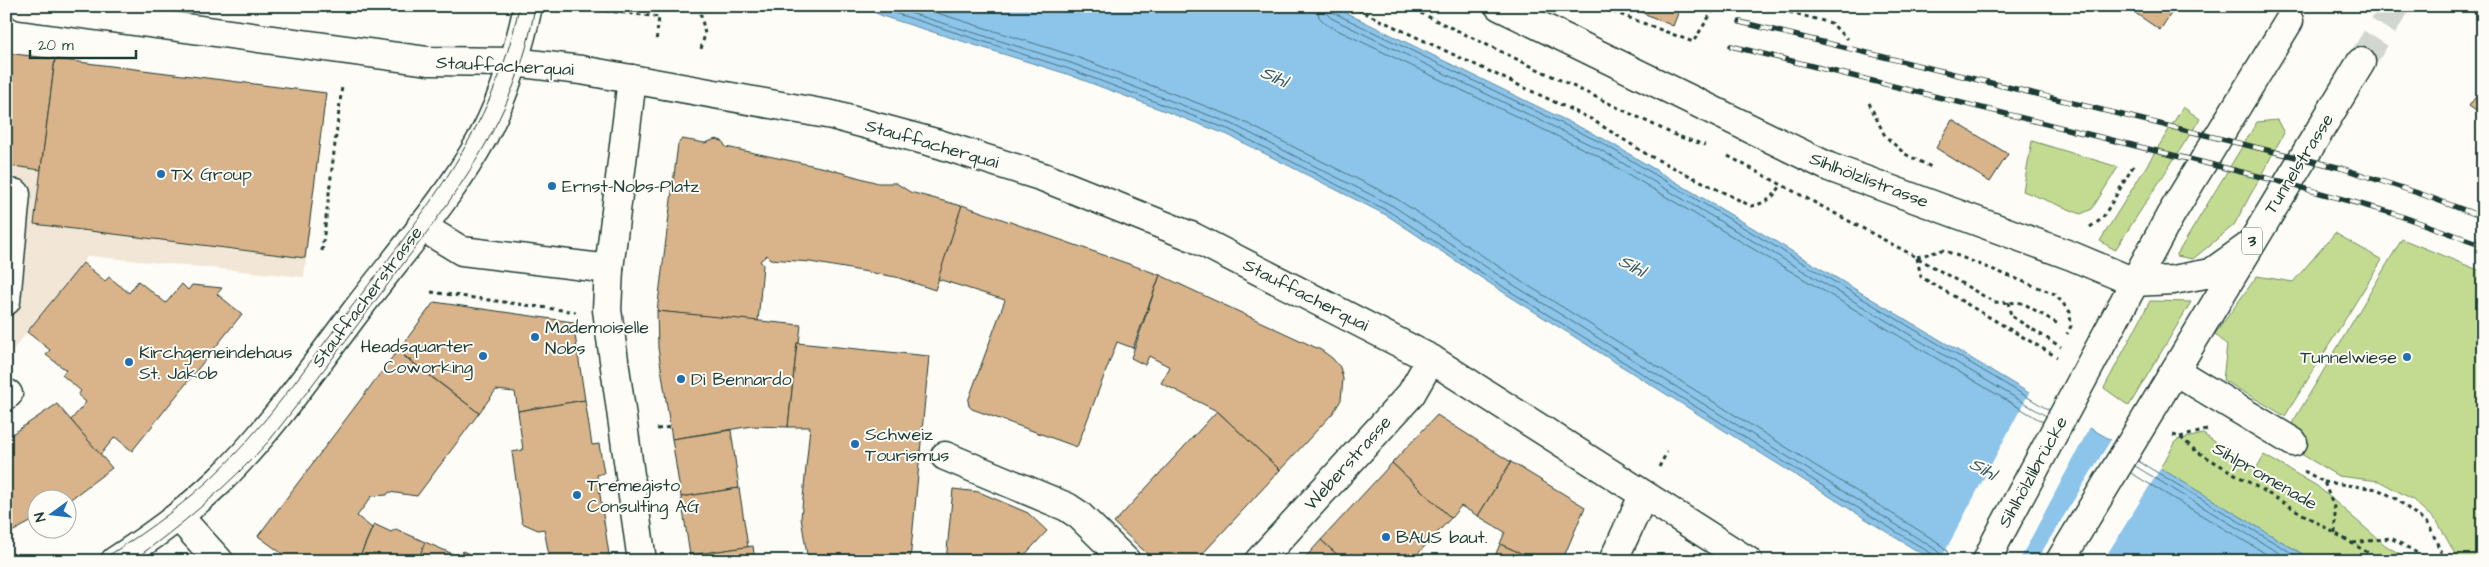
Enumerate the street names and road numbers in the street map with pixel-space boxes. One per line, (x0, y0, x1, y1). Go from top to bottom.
street label: Stauffacherquai (435, 50, 575, 82)
street label: Tunnelstrasse (2258, 109, 2340, 219)
street label: Stauffacherquai (862, 113, 1002, 175)
street label: Sihlhölzlistrasse (1806, 146, 1932, 214)
street label: Stauffacherstrasse (306, 221, 429, 373)
road number: 3 (2242, 228, 2262, 255)
street label: Stauffacherquai (1239, 253, 1373, 338)
street label: Weberstrasse (1299, 410, 1397, 516)
street label: Sihlhölzlibrücke (1992, 412, 2074, 532)
street label: Sihlpromenade (2208, 436, 2322, 516)

